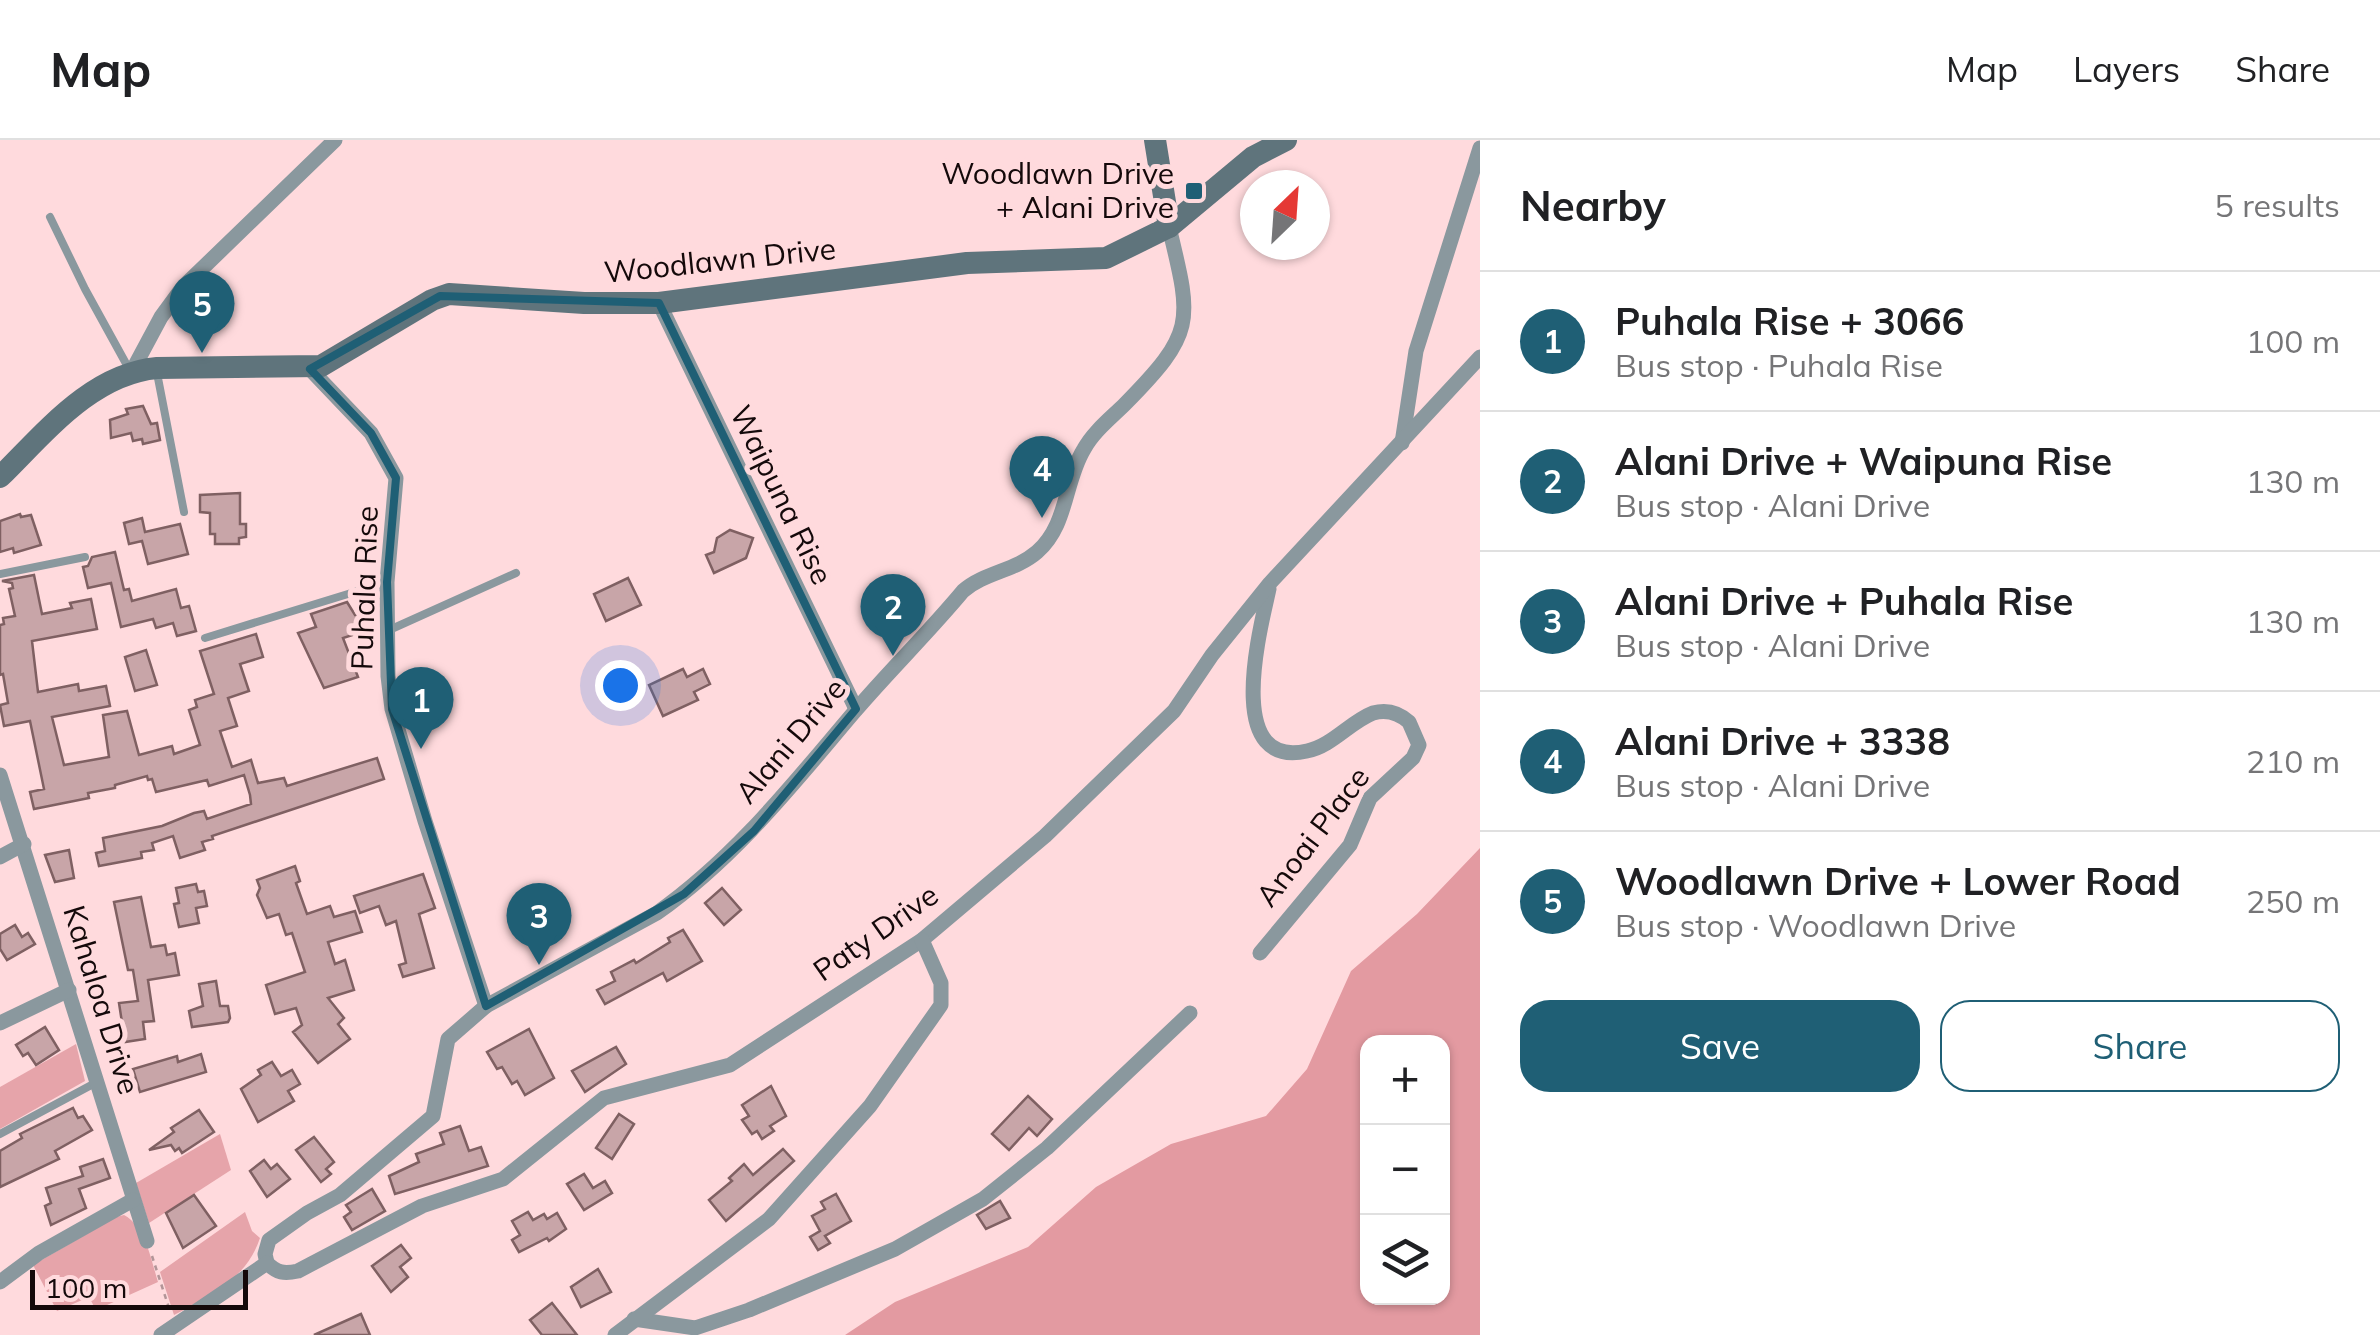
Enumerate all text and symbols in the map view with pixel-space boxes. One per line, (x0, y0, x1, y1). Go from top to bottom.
text: Map (50, 39, 151, 99)
text: Map (1946, 47, 2018, 91)
text: Layers (2073, 47, 2180, 91)
text: Share (2235, 47, 2330, 91)
place label: Woodlawn Drive + Alani Drive (941, 154, 1174, 226)
north arrow (1240, 170, 1330, 260)
text: Nearby (1520, 179, 1666, 232)
marker: Woodlawn Drive + Alani Drive (1183, 180, 1205, 202)
text: 5 results (2215, 185, 2340, 225)
street label: Woodlawn Drive (602, 229, 838, 291)
pin: 5 (170, 270, 234, 353)
text: Puhala Rise + 3066 (1615, 297, 1964, 345)
text: 1 (1543, 321, 1562, 361)
text: 100 m (2246, 321, 2340, 361)
text: Bus stop · Puhala Rise (1615, 345, 1943, 385)
street label: Waipuna Rise (722, 399, 842, 590)
pin: 4 (1010, 436, 1074, 518)
text: Alani Drive + Waipuna Rise (1615, 437, 2112, 485)
text: 2 (1543, 461, 1562, 501)
text: 130 m (2246, 461, 2340, 501)
text: Bus stop · Alani Drive (1615, 485, 1930, 525)
street label: Puhala Rise (342, 505, 386, 671)
pin: 2 (860, 574, 926, 656)
text: Alani Drive + Puhala Rise (1615, 577, 2073, 625)
text: 3 (1543, 601, 1562, 641)
text: 130 m (2246, 601, 2340, 641)
text: Bus stop · Alani Drive (1615, 625, 1930, 665)
your location (595, 660, 646, 711)
pin: 1 (388, 666, 454, 749)
street label: Alani Drive (727, 670, 854, 811)
text: Alani Drive + 3338 (1615, 717, 1950, 765)
text: 4 (1543, 741, 1562, 781)
text: 210 m (2246, 741, 2340, 781)
street label: Anoai Place (1247, 759, 1377, 914)
text: Bus stop · Alani Drive (1615, 765, 1930, 805)
text: Woodlawn Drive + Lower Road (1615, 857, 2181, 905)
street label: Paty Drive (806, 875, 945, 989)
text: 5 (1543, 881, 1562, 921)
text: 250 m (2246, 881, 2340, 921)
pin: 3 (506, 882, 572, 965)
street label: Kahaloa Drive (55, 901, 149, 1099)
text: Bus stop · Woodlawn Drive (1615, 905, 2016, 945)
button: Save (1520, 1000, 1920, 1092)
button: Share (1940, 1000, 2340, 1092)
map controls (1360, 1035, 1450, 1305)
button: + (1360, 1035, 1450, 1125)
button: − (1360, 1125, 1450, 1215)
button: layers (1360, 1215, 1450, 1305)
scale bar (30, 1265, 248, 1310)
text: 100 m (45, 1270, 127, 1305)

